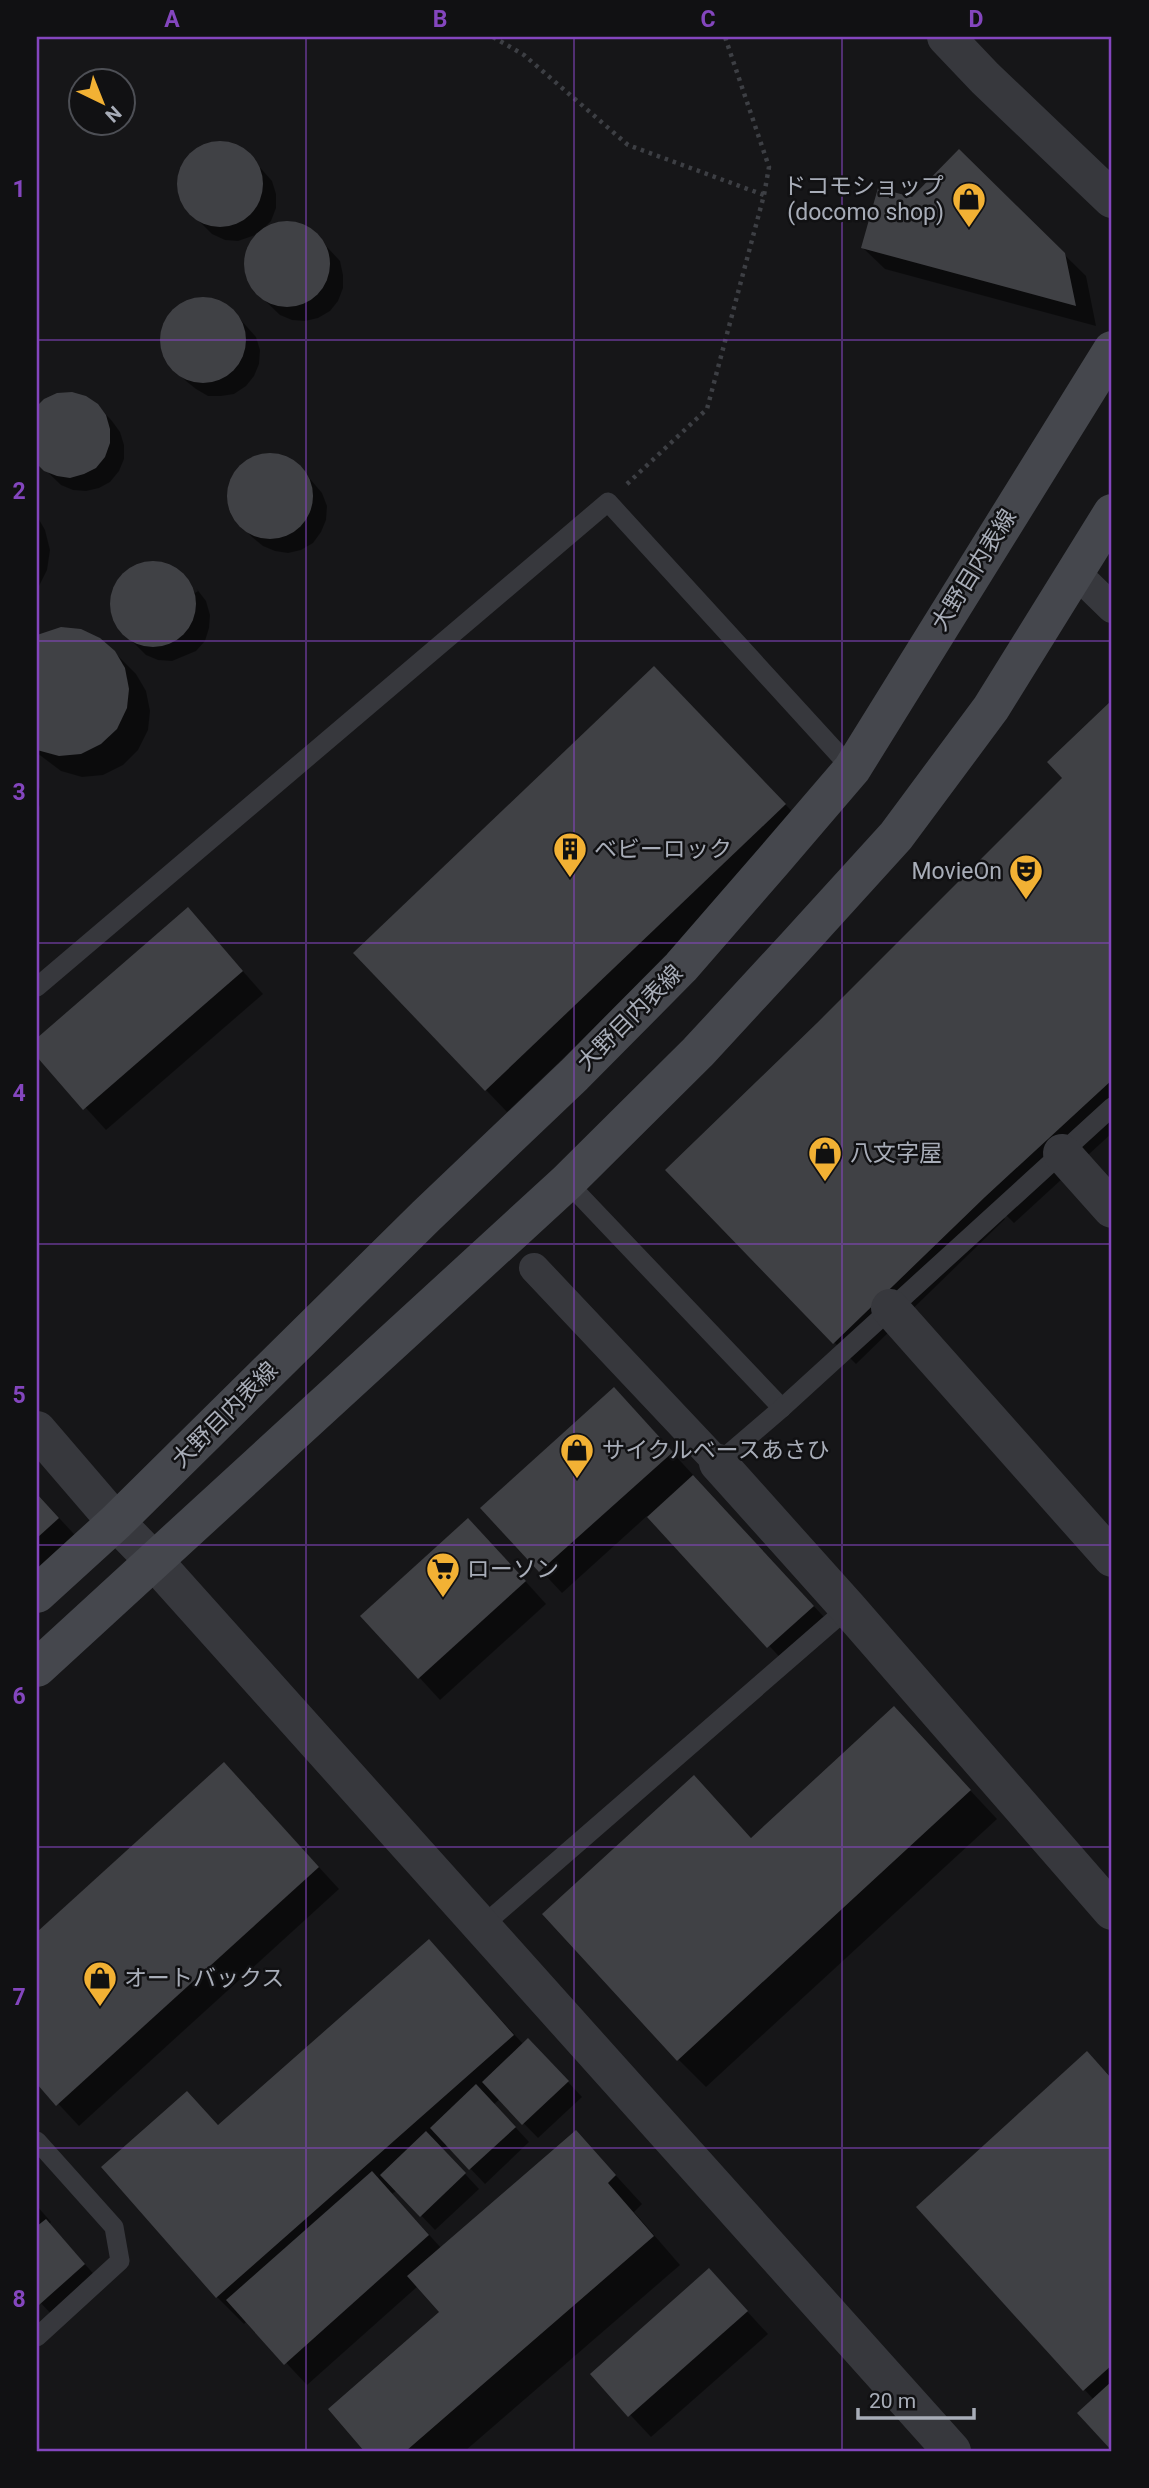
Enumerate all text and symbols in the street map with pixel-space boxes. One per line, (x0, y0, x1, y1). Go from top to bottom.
text: A (164, 6, 180, 33)
text: B (433, 6, 447, 33)
text: C (700, 6, 716, 33)
text: D (969, 6, 983, 33)
north arrow (66, 66, 136, 136)
text: N (101, 101, 126, 127)
place label: ドコモショップ (docomo shop) (783, 173, 944, 226)
text: 1 (12, 176, 26, 203)
shop icon: ドコモショップ (docomo shop) (950, 180, 988, 229)
text: 2 (12, 478, 26, 505)
street label: 大野目内表線 (926, 504, 1022, 636)
text: 3 (12, 779, 26, 806)
building icon: ベビーロック (551, 830, 589, 879)
place label: ベビーロック (594, 836, 732, 863)
theatre icon: MovieOn (1007, 852, 1045, 901)
place label: MovieOn (912, 858, 1002, 885)
street label: 大野目内表線 (572, 960, 688, 1076)
text: 4 (12, 1080, 26, 1107)
shop icon: 八文字屋 (806, 1134, 844, 1183)
place label: 八文字屋 (850, 1140, 942, 1167)
street label: 大野目内表線 (167, 1357, 283, 1473)
text: 5 (12, 1382, 26, 1409)
shop icon: サイクルベースあさひ (558, 1431, 596, 1480)
place label: サイクルベースあさひ (602, 1437, 830, 1464)
supermarket icon: ローソン (424, 1550, 462, 1599)
place label: ローソン (467, 1556, 559, 1583)
text: 6 (12, 1683, 26, 1710)
shop icon: オートバックス (81, 1959, 119, 2008)
place label: オートバックス (124, 1965, 284, 1992)
text: 7 (12, 1984, 26, 2011)
text: 8 (12, 2286, 26, 2313)
scale bar (858, 2376, 974, 2420)
text: 20 m (869, 2389, 916, 2413)

